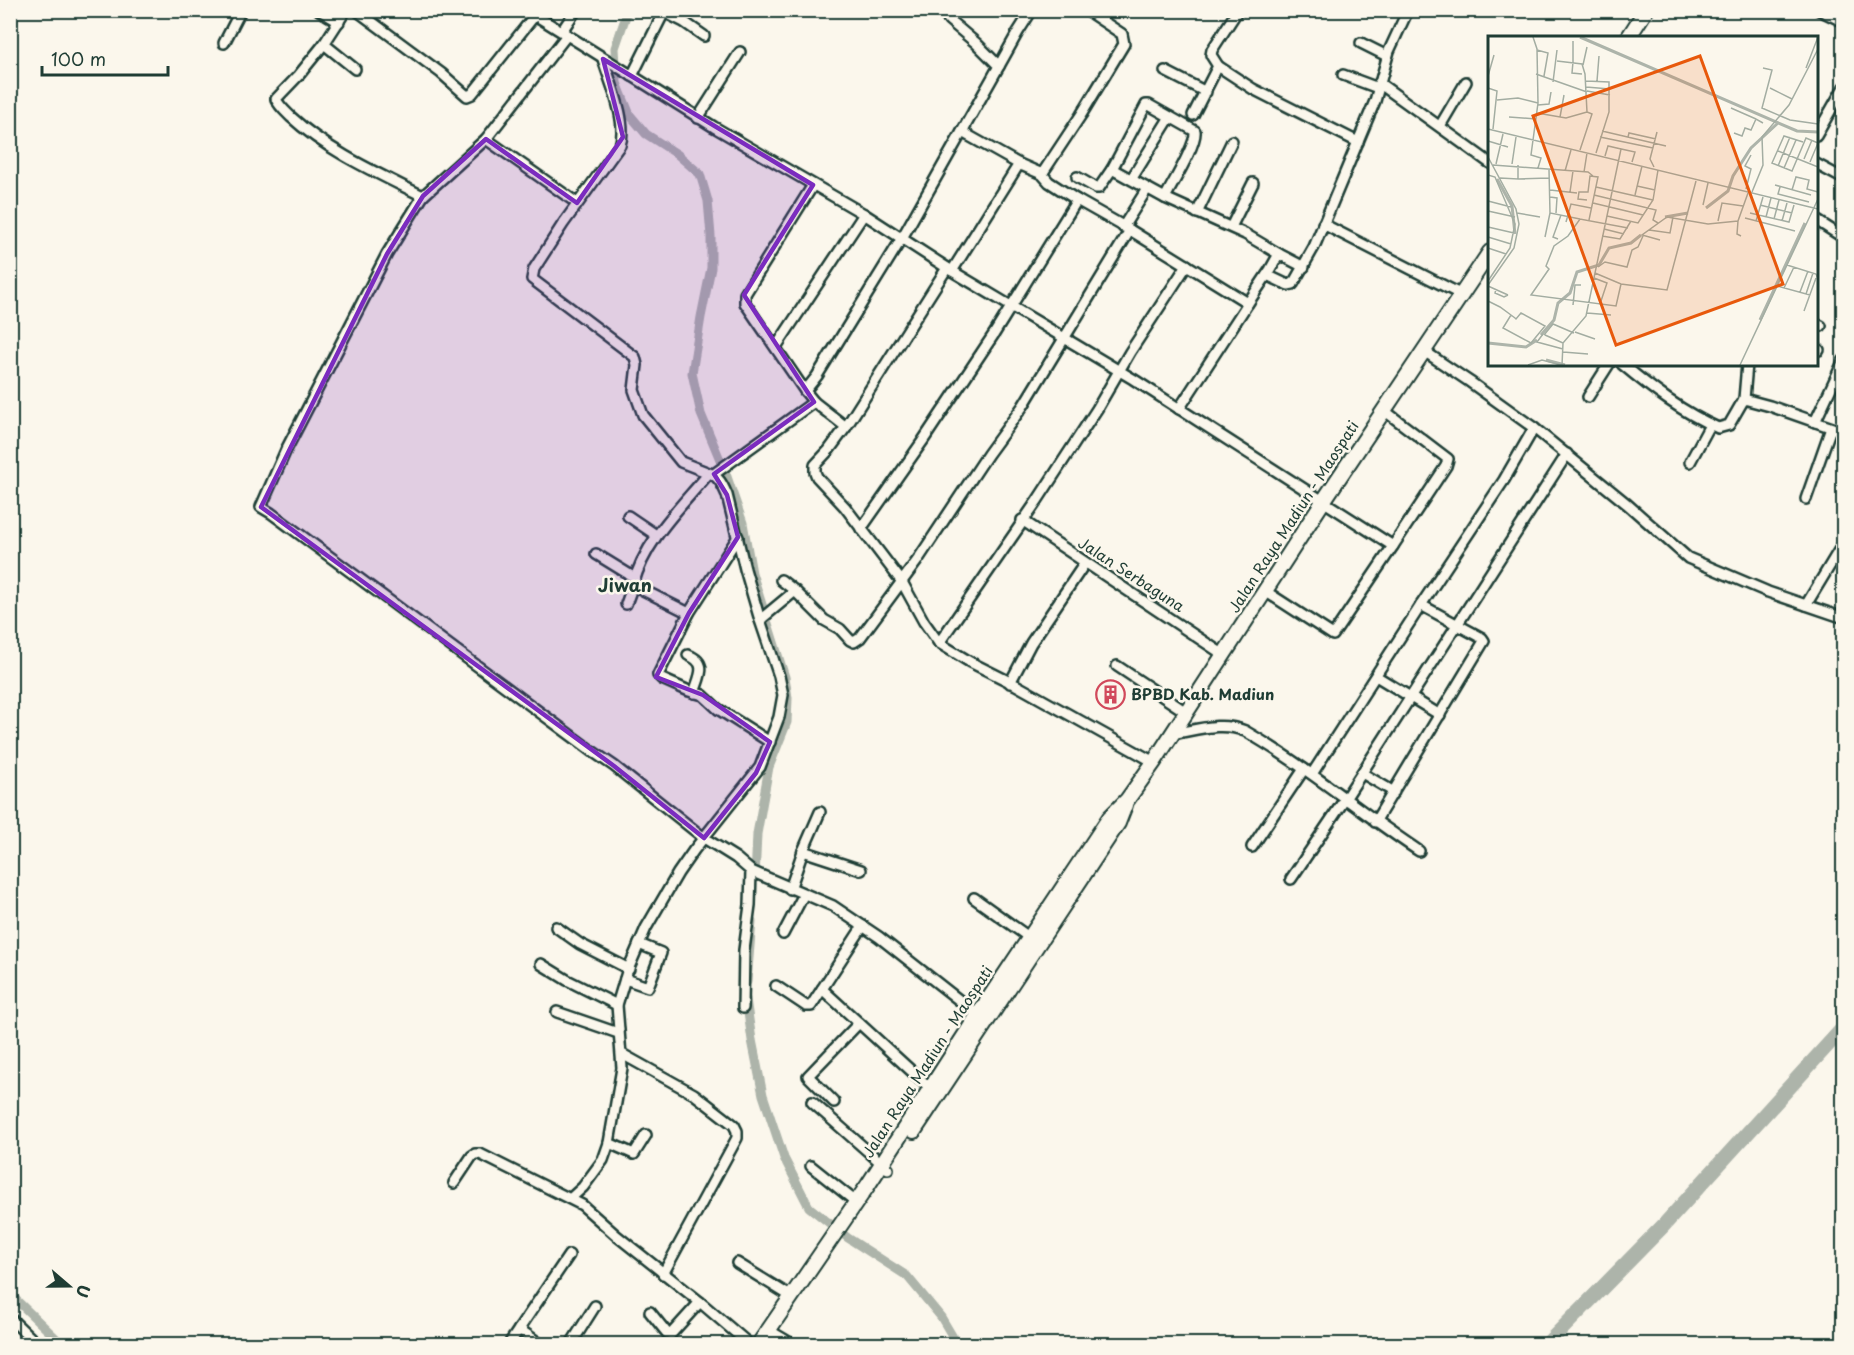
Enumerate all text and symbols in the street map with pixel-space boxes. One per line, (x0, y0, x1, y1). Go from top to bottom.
inset map (1488, 36, 1818, 366)
scale bar (42, 39, 168, 77)
text: 100 m (51, 45, 106, 72)
street label: Jalan Raya Madiun - Maospati (1222, 416, 1364, 617)
street label: Jalan Serbaguna (1074, 531, 1190, 617)
district label: Jiwan (598, 571, 652, 598)
building icon: BPBD Kab. Madiun (1094, 679, 1126, 711)
place label: BPBD Kab. Madiun (1131, 682, 1274, 705)
street label: Jalan Raya Madiun - Maospati (856, 961, 998, 1162)
north arrow (39, 1256, 99, 1316)
text: U (71, 1282, 97, 1301)

